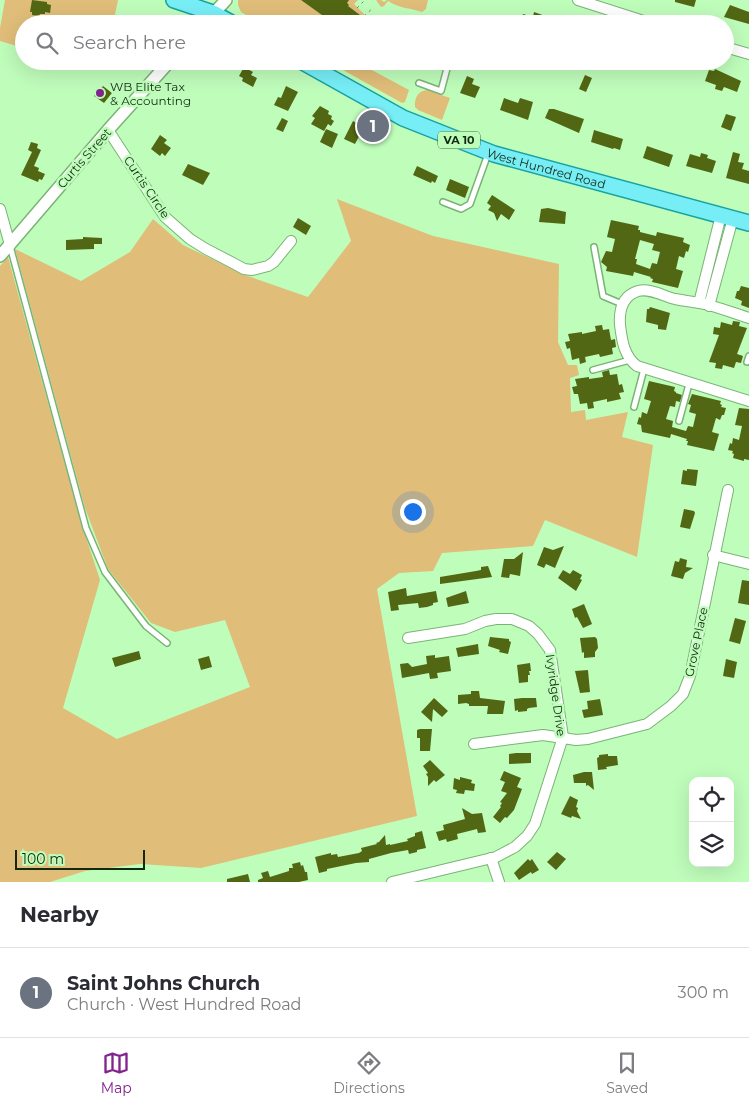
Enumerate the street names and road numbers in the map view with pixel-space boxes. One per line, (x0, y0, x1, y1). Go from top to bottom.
street label: Curtis Street (54, 125, 114, 191)
road number: VA 10 (438, 132, 480, 148)
street label: West Hundred Road (485, 144, 608, 191)
street label: Curtis Circle (121, 153, 173, 221)
street label: Grove Place (681, 606, 711, 678)
street label: Ivyridge Drive (543, 653, 569, 737)

